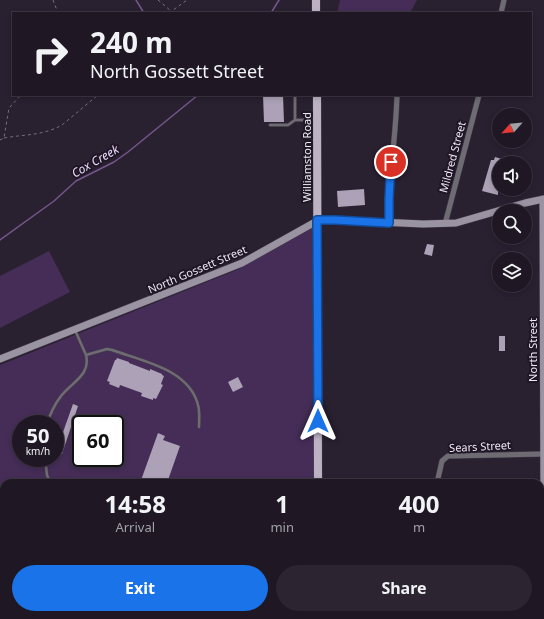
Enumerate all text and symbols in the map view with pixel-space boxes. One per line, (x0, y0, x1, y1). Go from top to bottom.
text: 240 m (90, 23, 173, 61)
icon: right (24, 28, 76, 80)
text: North Gossett Street (90, 59, 264, 83)
north arrow (492, 108, 532, 148)
map controls (492, 108, 532, 292)
street label: Williamston Road (299, 112, 314, 202)
street label: Mildred Street (435, 120, 469, 194)
water label: Cox Creek (68, 140, 123, 181)
pin (374, 145, 408, 179)
icon: arrive (380, 151, 402, 173)
button: sound (492, 156, 532, 196)
button: search (492, 204, 532, 244)
street label: North Gossett Street (145, 241, 249, 297)
button: layers (492, 252, 532, 292)
street label: North Street (525, 318, 540, 382)
position arrow (297, 400, 339, 442)
speed limit sign: 60 (72, 415, 124, 467)
text: 50 (27, 422, 49, 449)
street label: Sears Street (449, 437, 511, 455)
text: km/h (26, 444, 50, 458)
text: 14:58 (104, 487, 166, 520)
text: 1 (275, 487, 289, 520)
text: 400 (398, 487, 440, 520)
text: Arrival (115, 518, 155, 536)
text: min (270, 518, 294, 536)
text: m (413, 518, 425, 536)
button: Exit (12, 565, 268, 611)
button: Share (276, 565, 532, 611)

